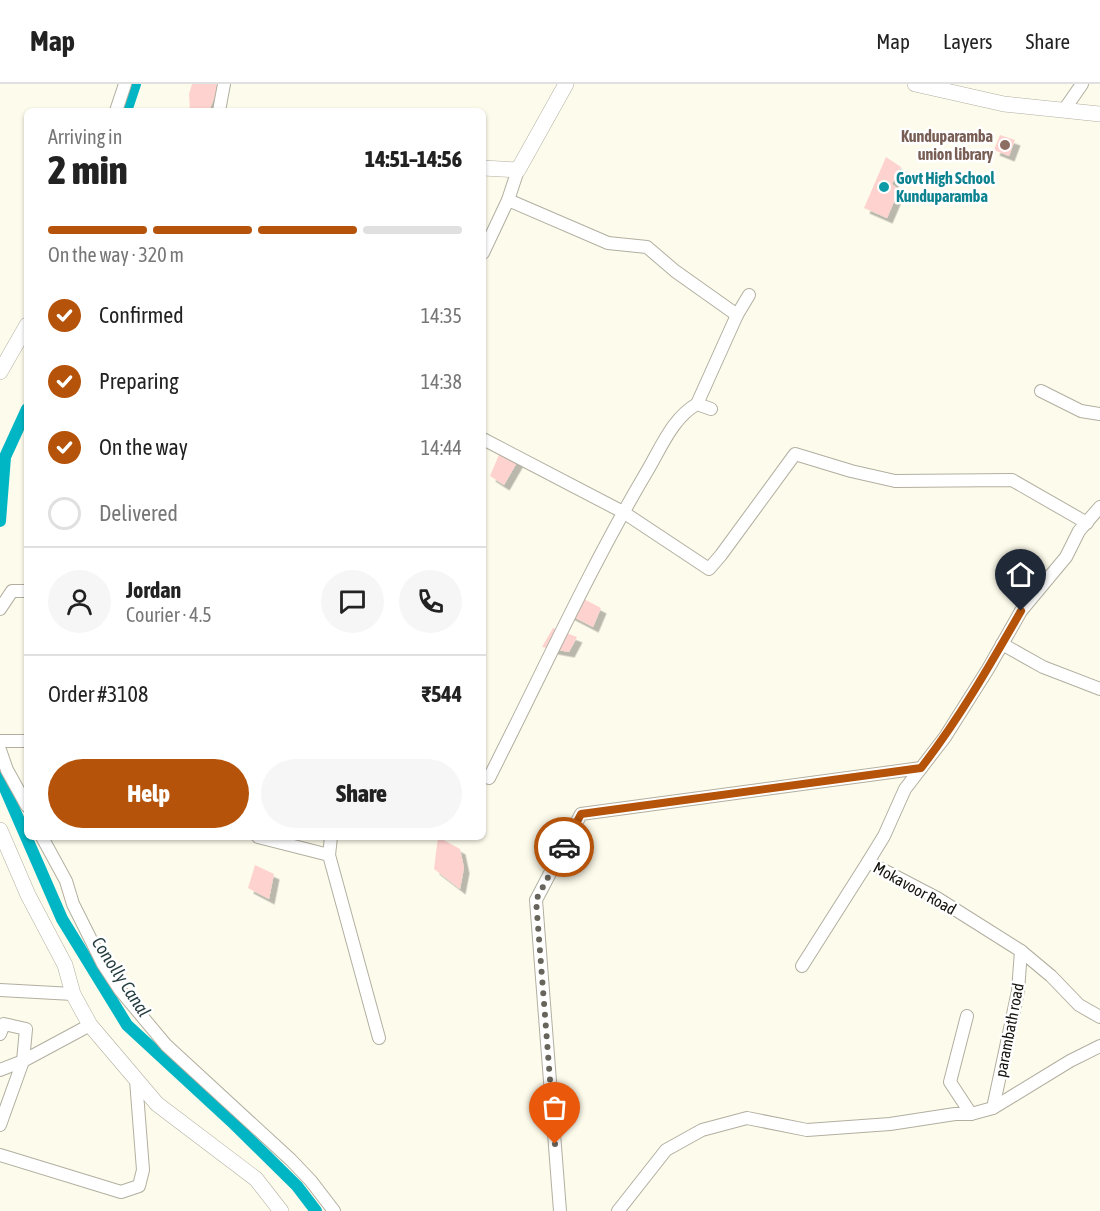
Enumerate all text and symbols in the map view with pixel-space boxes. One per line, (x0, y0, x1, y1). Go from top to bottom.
text: Map (30, 25, 75, 57)
text: Map (876, 29, 910, 53)
text: Layers (943, 29, 993, 53)
text: Share (1026, 29, 1070, 53)
text: Arriving in (48, 125, 122, 148)
place label: Kunduparamba union library (901, 127, 993, 163)
marker: Kunduparamba union library (998, 138, 1012, 152)
text: 14:51–14:56 (365, 146, 462, 172)
text: 2 min (48, 148, 128, 192)
place label: Govt High School Kunduparamba (896, 169, 995, 205)
marker: Govt High School Kunduparamba (877, 180, 891, 194)
text: On the way · 320 m (48, 243, 184, 266)
icon: check (48, 299, 81, 332)
text: Confirmed (99, 302, 184, 328)
text: 14:35 (421, 304, 462, 327)
icon: check (48, 365, 81, 398)
text: Preparing (99, 368, 179, 394)
text: 14:38 (421, 370, 462, 393)
icon: check (48, 431, 81, 464)
text: On the way (99, 434, 188, 460)
text: 14:44 (421, 436, 462, 459)
text: Delivered (99, 500, 178, 526)
pin (995, 549, 1046, 611)
icon: home (1004, 558, 1037, 591)
button: person (48, 570, 111, 633)
button: chat (321, 570, 384, 633)
button: phone (399, 570, 462, 633)
text: Jordan (126, 577, 181, 603)
text: Courier · 4.5 (126, 603, 212, 626)
text: Order #3108 (48, 681, 148, 707)
text: ₹544 (422, 681, 462, 707)
button: Help (48, 759, 249, 828)
button: Share (261, 759, 462, 828)
courier (534, 817, 594, 877)
icon: car (548, 831, 581, 864)
street label: Mokavoor Road (871, 858, 959, 918)
water label: Conolly Canal (88, 933, 155, 1021)
street label: parambath road (991, 982, 1028, 1079)
pin (529, 1082, 580, 1144)
icon: bag (538, 1091, 571, 1124)

